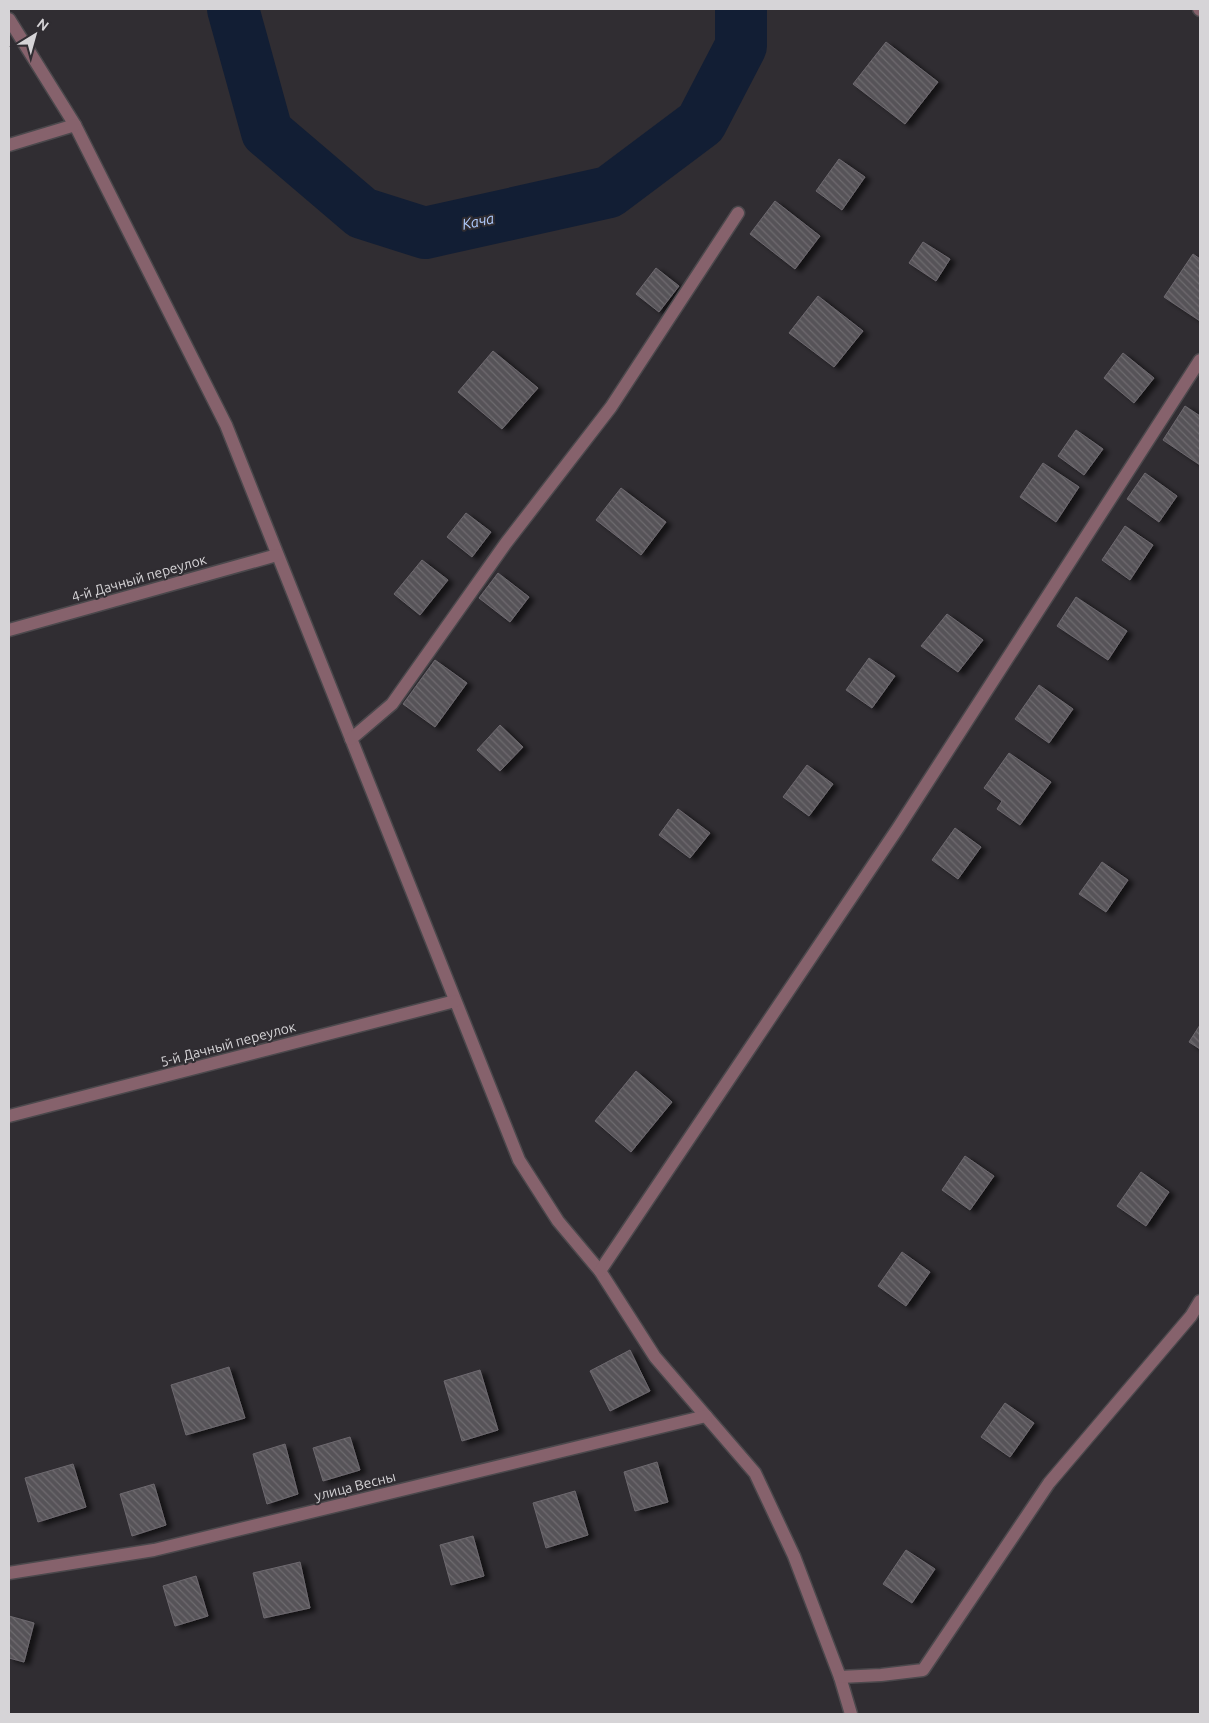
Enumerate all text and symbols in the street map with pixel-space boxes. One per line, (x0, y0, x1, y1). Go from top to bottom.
north arrow (10, 10, 60, 60)
text: N (34, 15, 52, 34)
water label: Кача (460, 209, 496, 233)
street label: 4-й Дачный переулок (70, 551, 208, 605)
street label: 5-й Дачный переулок (159, 1018, 297, 1070)
street label: улица Весны (313, 1468, 397, 1504)

